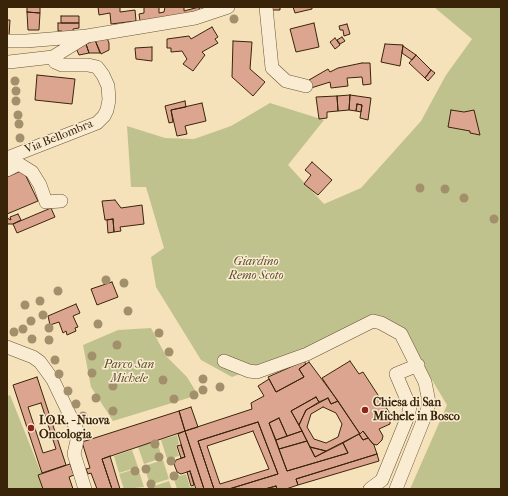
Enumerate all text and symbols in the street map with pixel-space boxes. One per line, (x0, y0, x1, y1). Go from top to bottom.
street label: Via Bellombra (23, 117, 95, 157)
park label: Giardino Remo Scoto (228, 255, 284, 283)
park label: Parco San Michele (104, 358, 154, 386)
place label: Chiesa di San Michele in Bosco (373, 396, 460, 424)
marker: Chiesa di San Michele in Bosco (360, 405, 370, 415)
place label: I.O.R. - Nuova Oncologia (39, 414, 110, 442)
marker: I.O.R. - Nuova Oncologia (26, 423, 36, 433)

